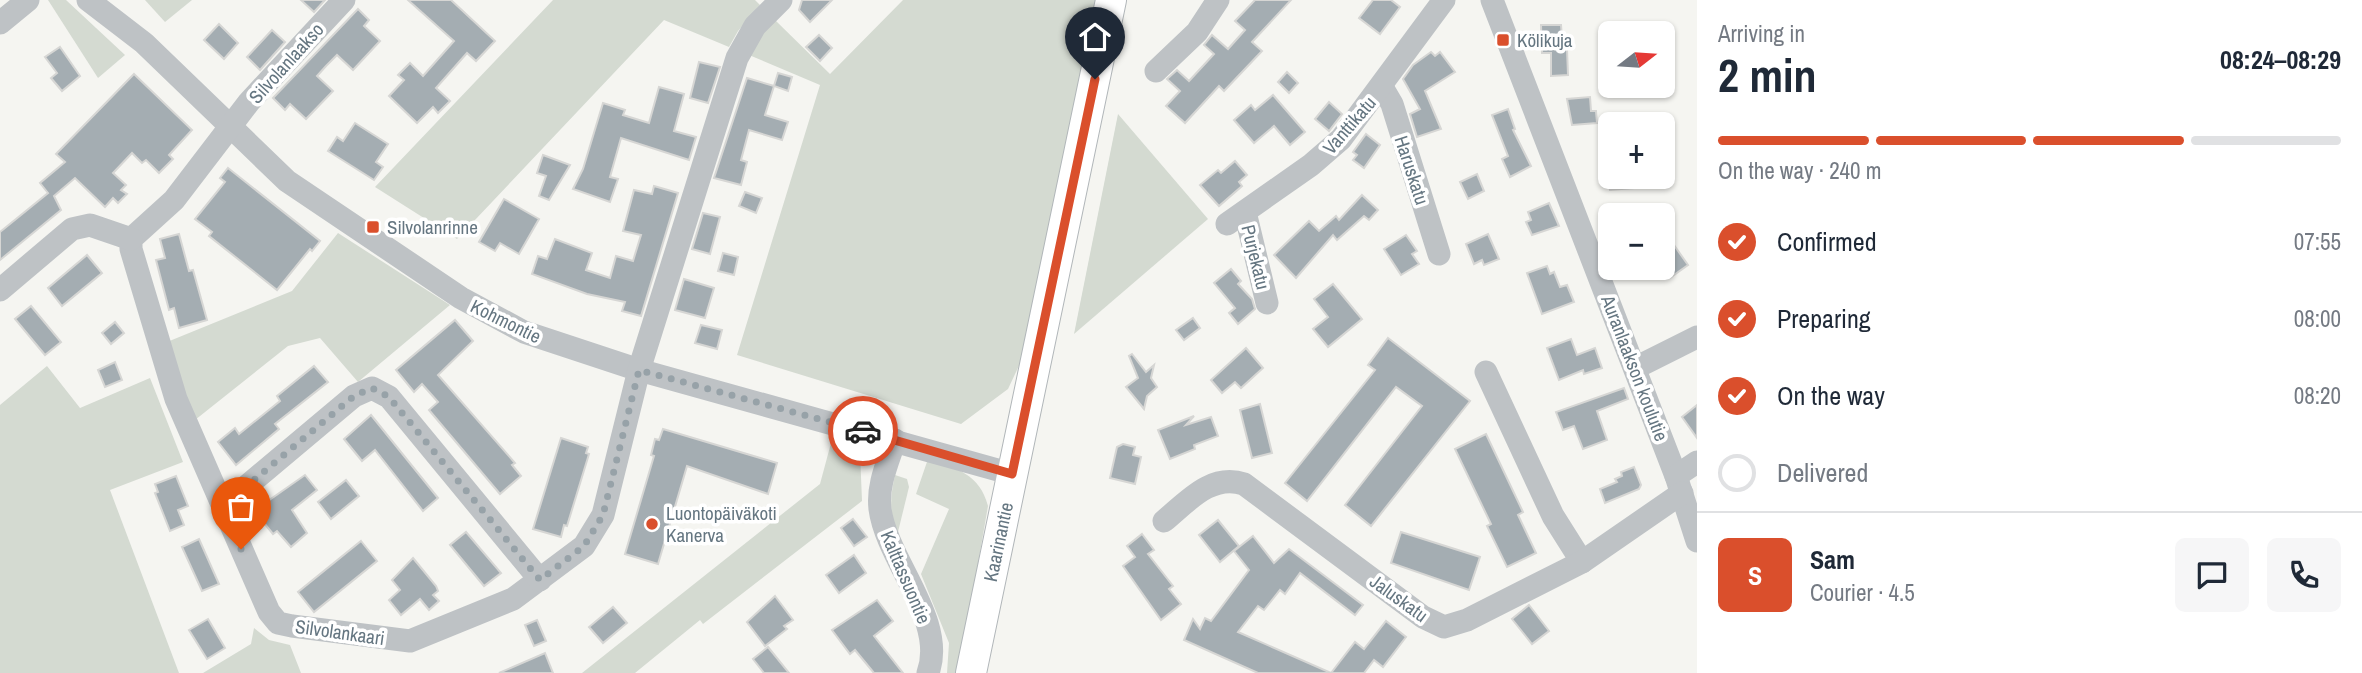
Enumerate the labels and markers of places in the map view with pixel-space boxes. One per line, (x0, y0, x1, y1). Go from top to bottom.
pin (1065, 7, 1125, 79)
place label: Kölikuja (1517, 27, 1573, 53)
marker: Kölikuja (1495, 32, 1511, 48)
place label: Silvolanrinne (387, 214, 478, 240)
marker: Silvolanrinne (365, 219, 381, 235)
pin (211, 477, 271, 549)
place label: Luontopäiväkoti Kanerva (666, 500, 777, 548)
marker: Luontopäiväkoti Kanerva (644, 516, 660, 532)

